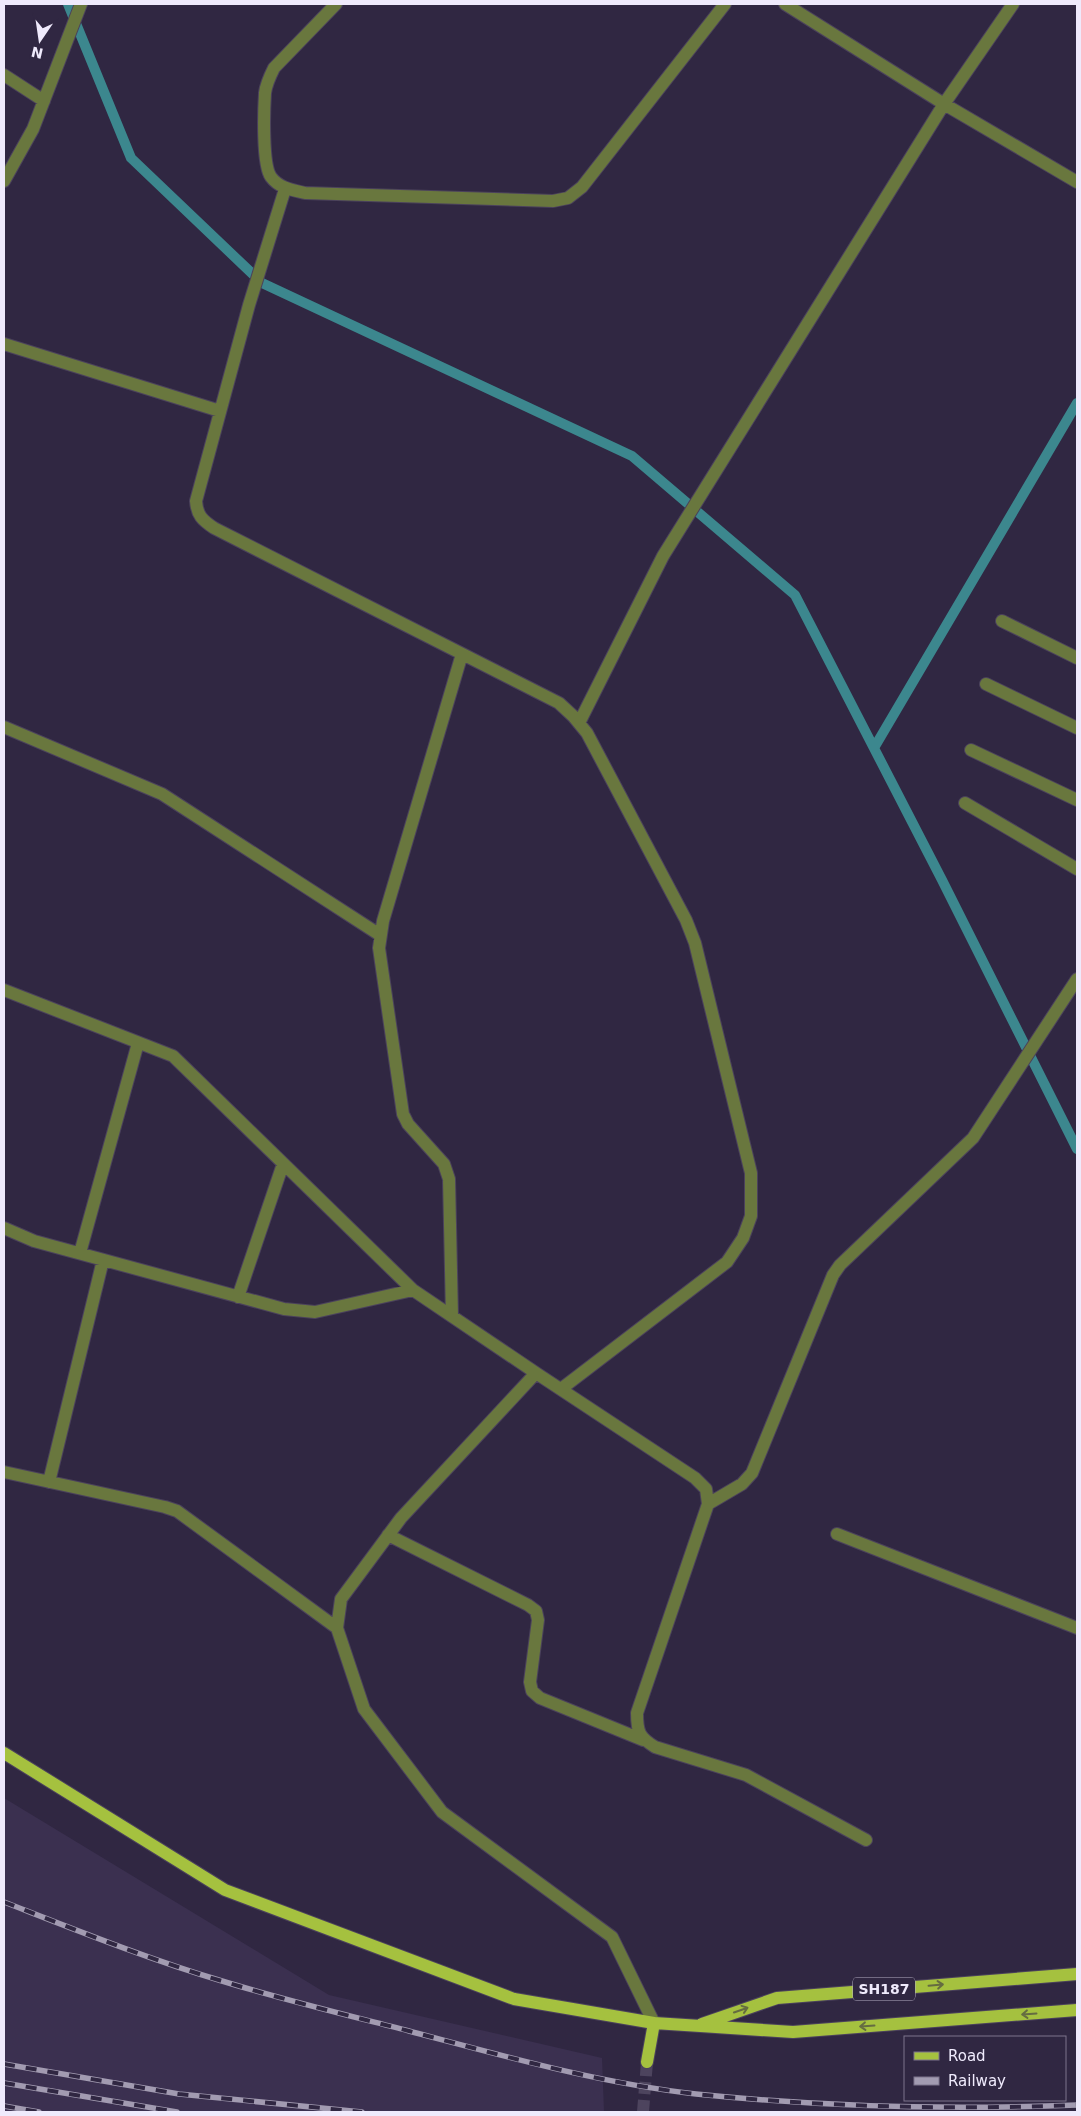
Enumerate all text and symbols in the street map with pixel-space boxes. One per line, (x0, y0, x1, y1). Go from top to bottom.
north arrow (15, 15, 65, 65)
text: N (30, 44, 45, 62)
road number: SH187 (853, 1978, 915, 2000)
one-way arrow (928, 1980, 944, 1990)
one-way arrow (733, 2005, 748, 2014)
one-way arrow (1021, 2009, 1037, 2019)
one-way arrow (859, 2022, 875, 2031)
legend (904, 2036, 1066, 2101)
text: Road (948, 2047, 986, 2065)
text: Railway (948, 2072, 1006, 2090)

